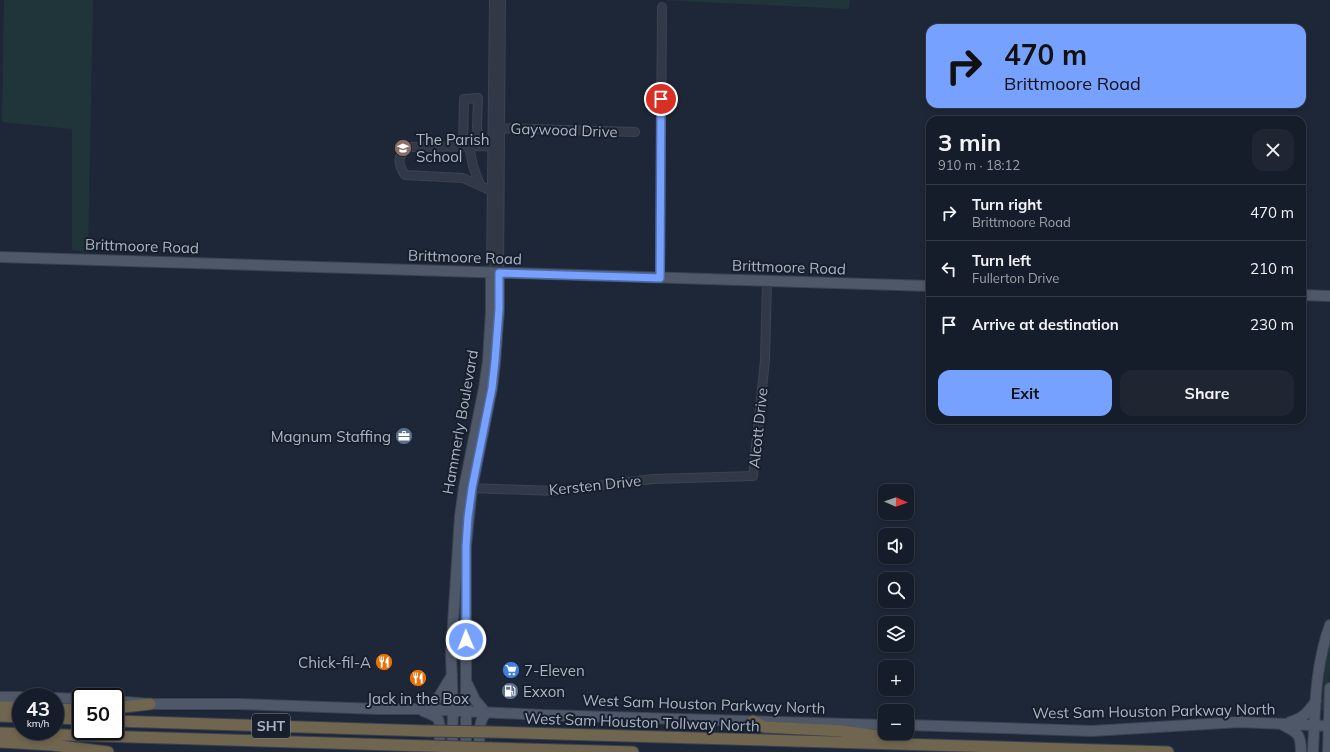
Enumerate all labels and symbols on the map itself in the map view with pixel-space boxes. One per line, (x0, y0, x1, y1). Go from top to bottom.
pin (644, 82, 678, 116)
street label: Gaywood Drive (510, 119, 618, 141)
place label: The Parish School (416, 130, 490, 166)
school or university icon: The Parish School (393, 138, 413, 158)
street label: Brittmoore Road (85, 235, 199, 257)
street label: Brittmoore Road (408, 246, 522, 268)
street label: Brittmoore Road (732, 256, 846, 278)
street label: Hammerly Boulevard (438, 348, 482, 496)
street label: Alcott Drive (744, 387, 772, 469)
office icon: Magnum Staffing (394, 426, 414, 446)
place label: Magnum Staffing (271, 427, 391, 446)
street label: Kersten Drive (548, 471, 642, 499)
north arrow (878, 484, 914, 520)
position arrow (445, 619, 487, 661)
restaurant icon: Chick-fil-A (374, 652, 394, 672)
place label: Chick-fil-A (298, 653, 371, 672)
supermarket icon: 7-Eleven (501, 660, 521, 680)
place label: 7-Eleven (524, 661, 585, 680)
restaurant icon: Jack in the Box (408, 668, 428, 688)
fuel station icon: Exxon (500, 681, 520, 701)
place label: Exxon (523, 682, 565, 701)
speed limit sign: 50 (72, 688, 124, 740)
place label: Jack in the Box (367, 689, 469, 708)
street label: West Sam Houston Parkway North (582, 690, 826, 718)
street label: West Sam Houston Parkway North (1032, 699, 1276, 723)
street label: West Sam Houston Tollway North (524, 708, 760, 736)
road number: SHT (252, 714, 290, 738)

